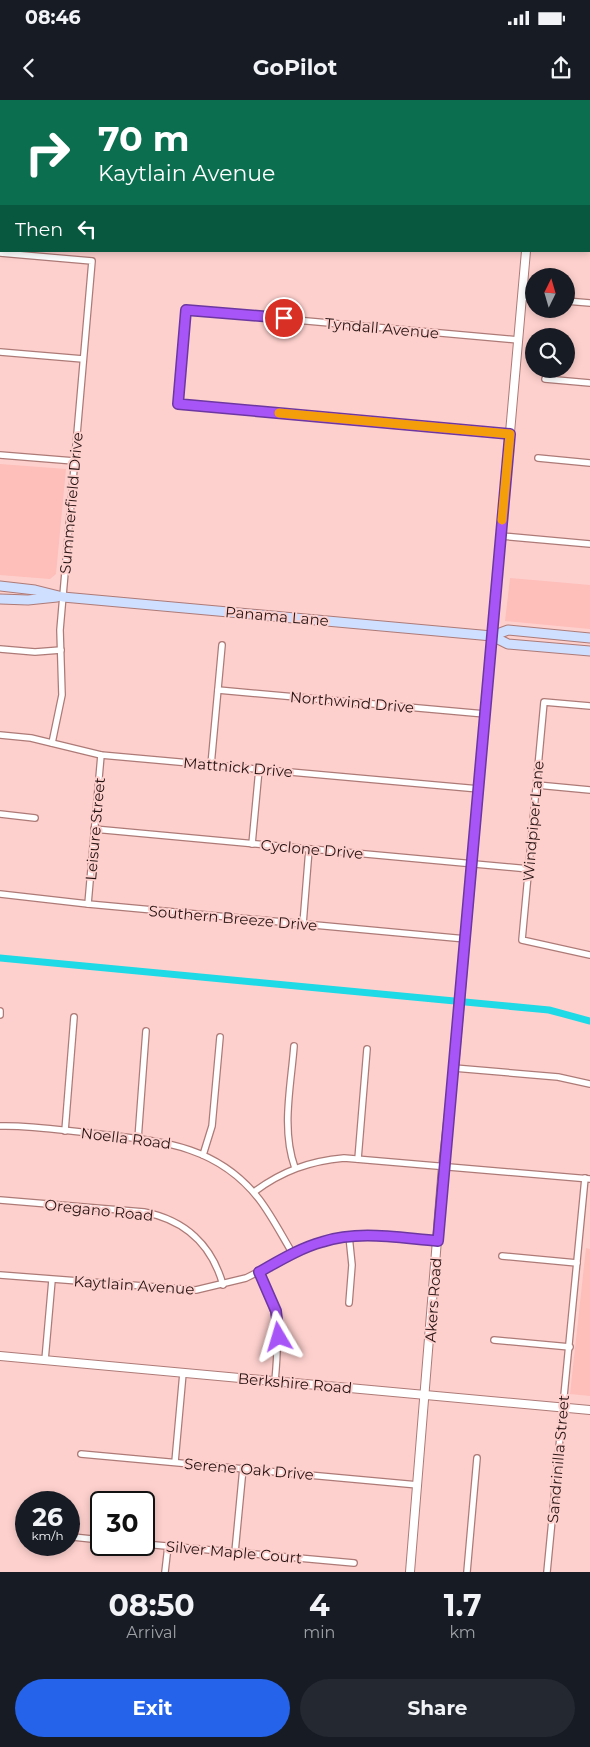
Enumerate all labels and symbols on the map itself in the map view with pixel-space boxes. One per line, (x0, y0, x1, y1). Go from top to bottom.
north arrow (525, 268, 575, 318)
pin (263, 297, 305, 339)
street label: Tyndall Avenue (324, 314, 440, 342)
street label: Summerfield Drive (55, 431, 87, 575)
street label: Panama Lane (224, 602, 330, 630)
street label: Northwind Drive (289, 687, 415, 717)
street label: Mattnick Drive (182, 753, 294, 781)
street label: Windpiper Lane (518, 760, 548, 882)
street label: Leisure Street (81, 777, 109, 881)
street label: Cyclone Drive (260, 835, 364, 863)
street label: Southern Breeze Drive (148, 901, 318, 935)
street label: Noella Road (80, 1123, 172, 1153)
street label: Oregano Road (44, 1195, 154, 1225)
street label: Akers Road (421, 1257, 445, 1343)
street label: Kaytlain Avenue (73, 1271, 195, 1299)
position arrow (252, 1310, 304, 1362)
street label: Berkshire Road (237, 1369, 353, 1397)
street label: Sandrinilla Street (543, 1394, 573, 1524)
street label: Serene Oak Drive (183, 1454, 315, 1484)
speed limit sign: 30 (90, 1491, 155, 1556)
street label: Silver Maple Court (165, 1537, 303, 1567)

